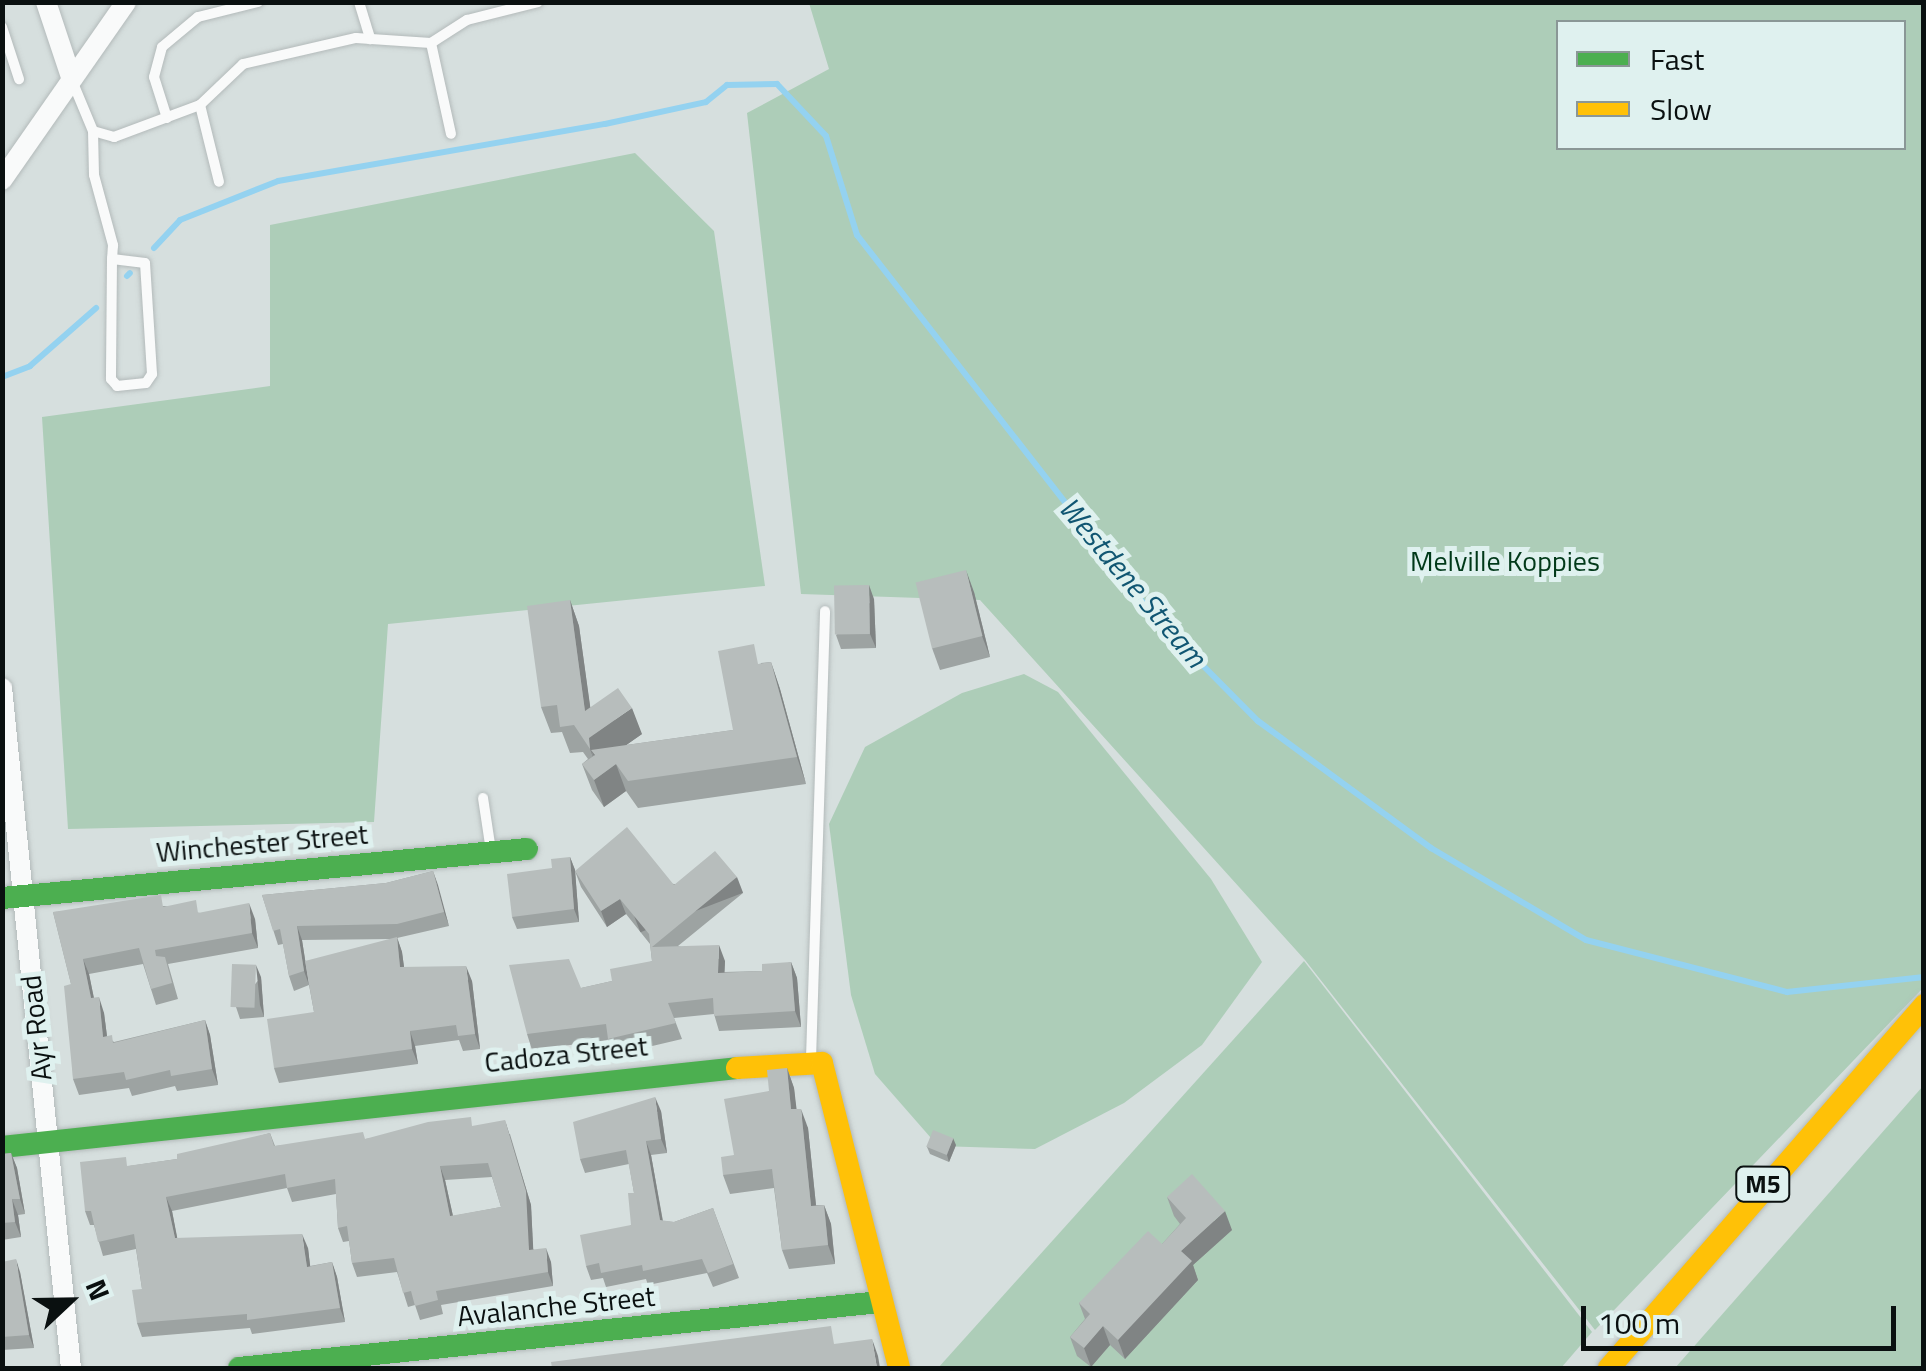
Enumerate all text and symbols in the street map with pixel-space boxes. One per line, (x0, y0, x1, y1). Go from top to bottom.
legend (1556, 20, 1906, 150)
text: Fast (1650, 36, 1704, 82)
text: Slow (1650, 86, 1712, 132)
water label: Westdene Stream (1052, 490, 1214, 674)
park label: Melville Koppies (1410, 544, 1600, 578)
street label: Winchester Street (155, 817, 369, 869)
street label: Ayr Road (14, 973, 58, 1083)
street label: Cadoza Street (483, 1029, 649, 1079)
road number: M5 (1733, 1164, 1793, 1204)
north arrow (20, 1251, 120, 1351)
text: N (75, 1273, 122, 1307)
street label: Avalanche Street (455, 1279, 657, 1333)
scale bar (1586, 1286, 1901, 1348)
text: 100 m (1598, 1300, 1680, 1346)

